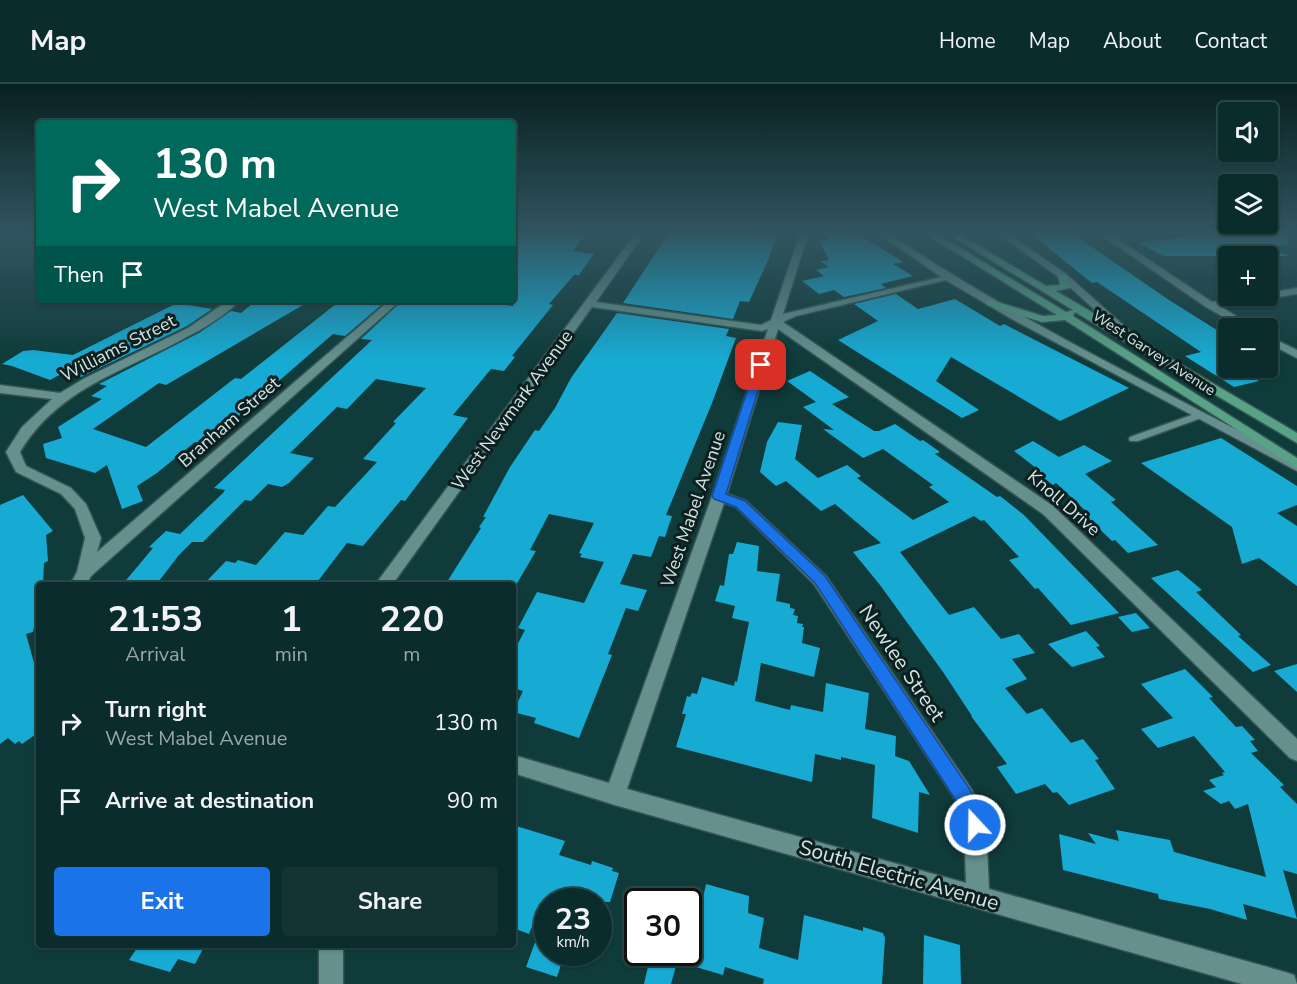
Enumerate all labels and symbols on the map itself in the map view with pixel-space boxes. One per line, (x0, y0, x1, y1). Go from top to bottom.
street label: West Garvey Avenue (1089, 306, 1219, 400)
street label: Williams Street (56, 308, 180, 387)
street label: West Newmark Avenue (446, 325, 578, 495)
pin (735, 339, 786, 390)
street label: Branham Street (173, 371, 285, 473)
street label: West Mabel Avenue (655, 428, 731, 590)
street label: Knoll Drive (1022, 465, 1106, 541)
street label: Newlee Street (853, 599, 952, 727)
position arrow (943, 793, 1007, 857)
street label: South Electric Avenue (796, 833, 1002, 917)
speed limit sign: 30 (624, 888, 702, 966)

